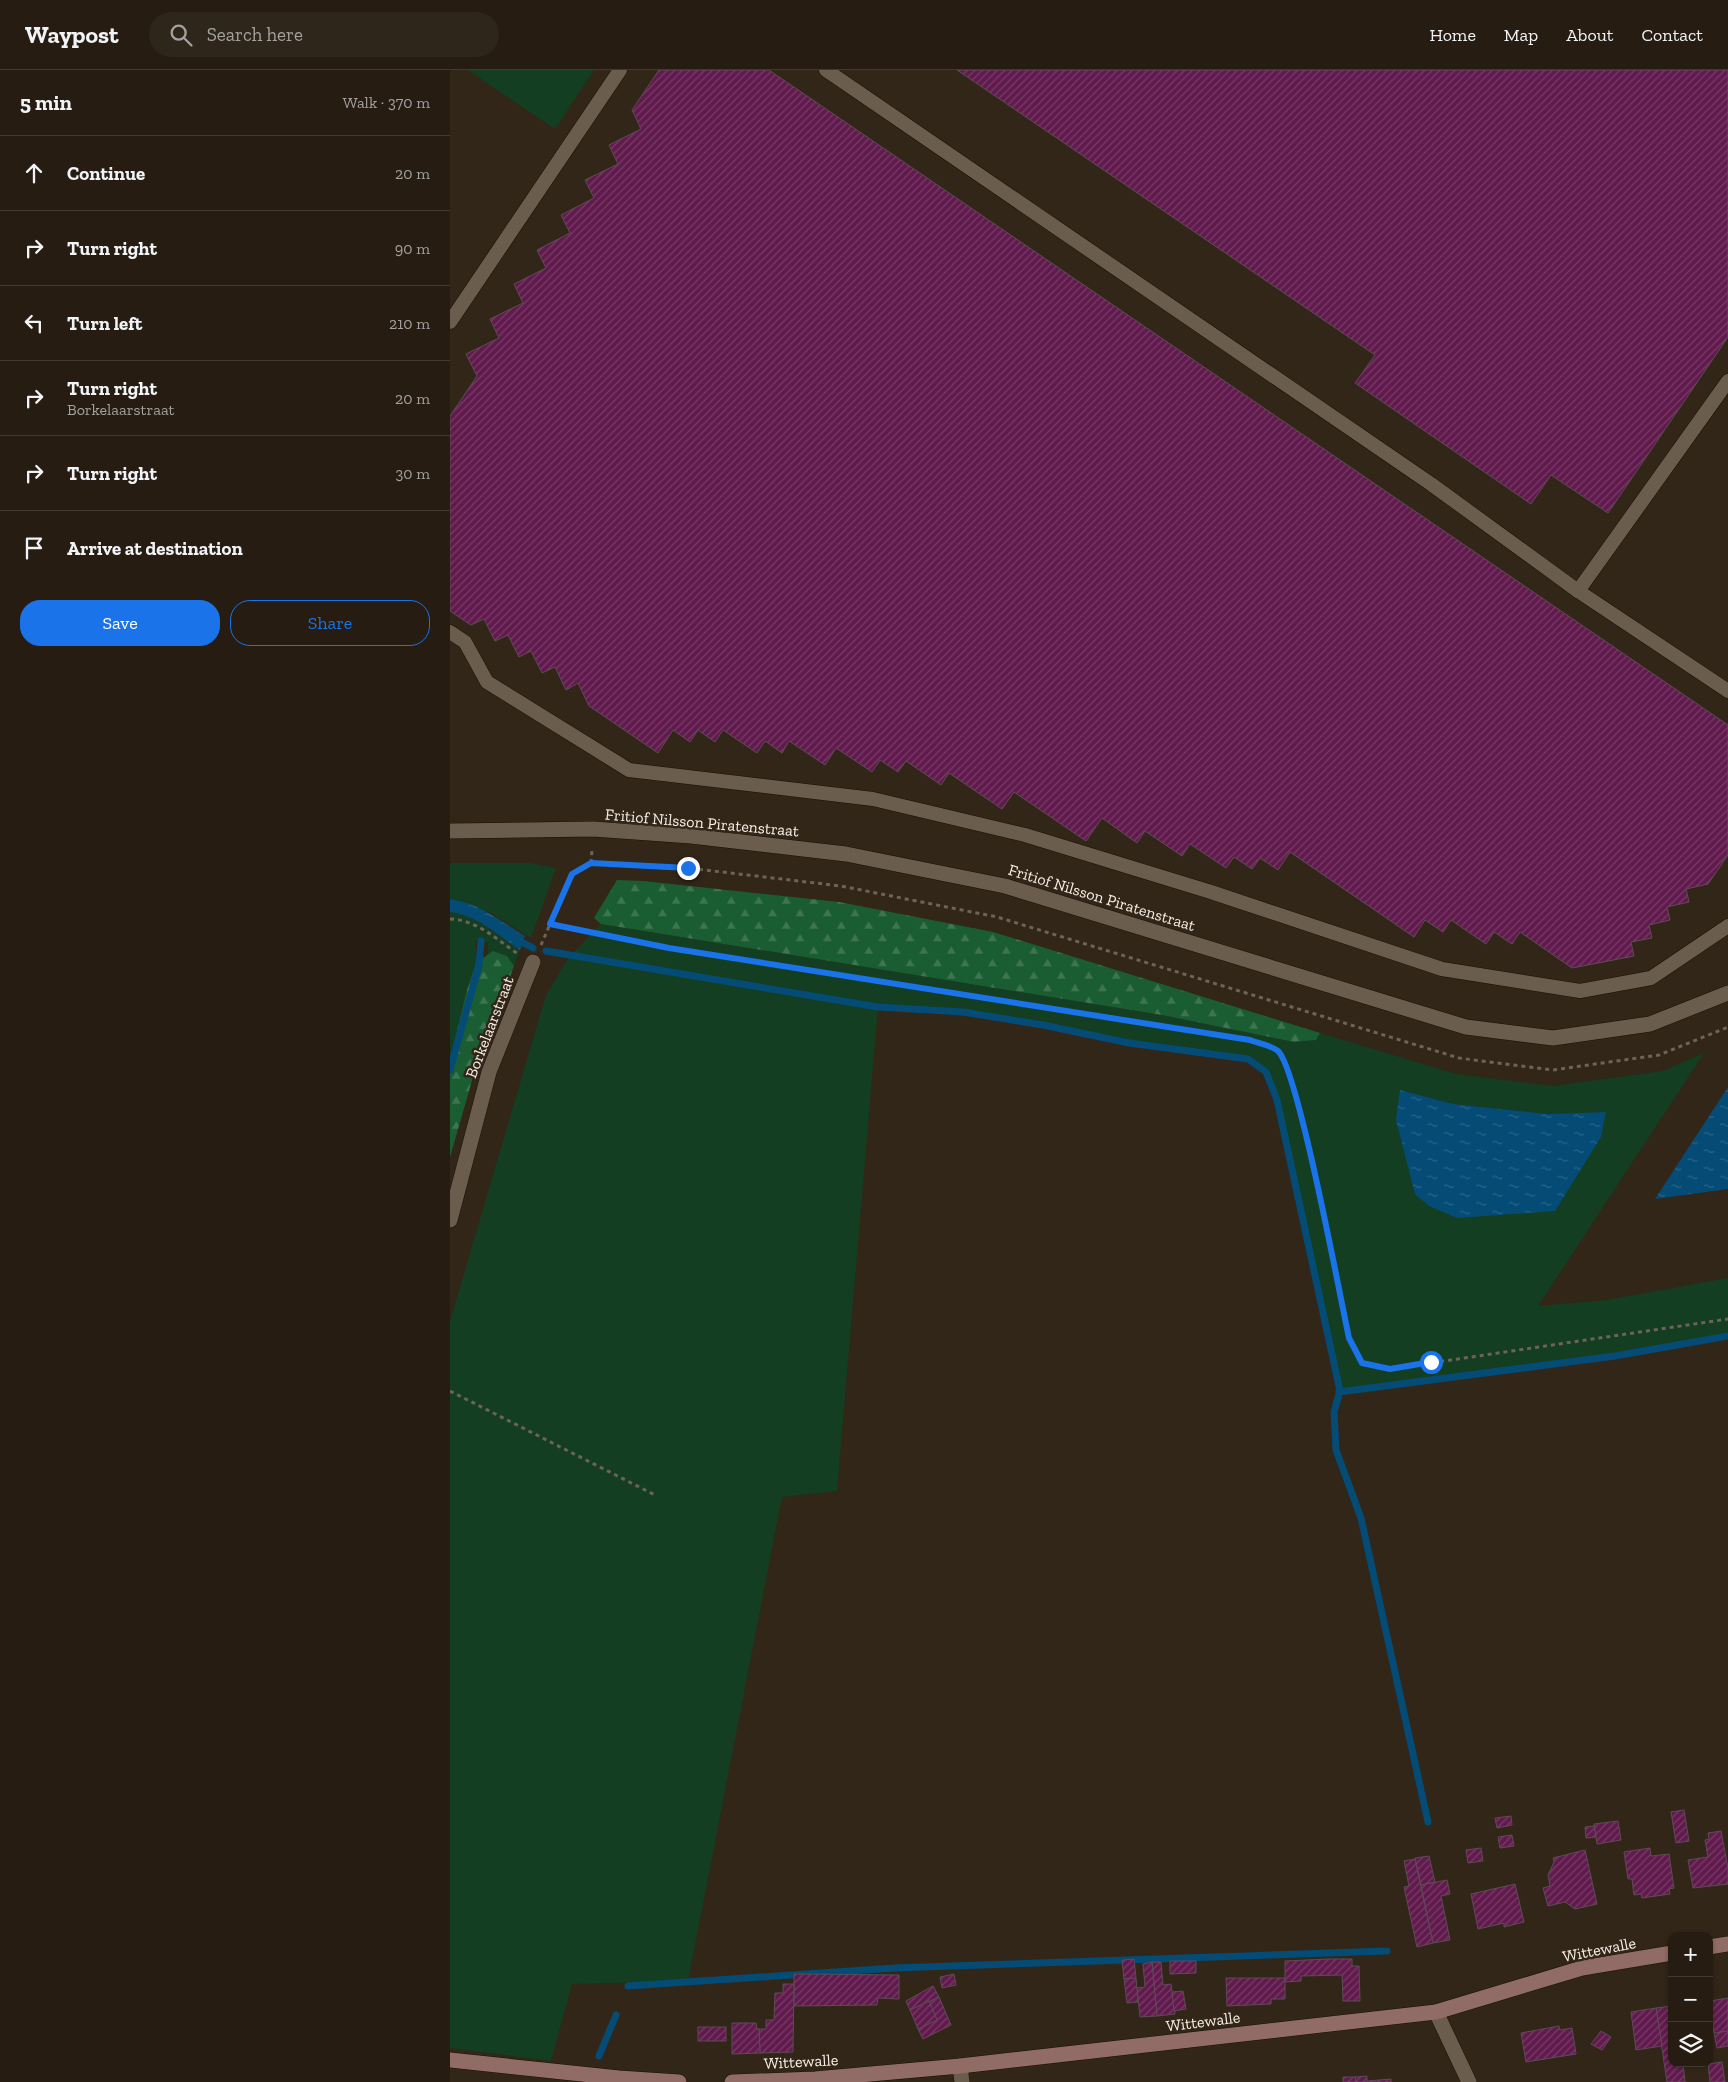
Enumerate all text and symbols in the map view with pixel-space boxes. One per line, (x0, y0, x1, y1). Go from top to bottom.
search box (149, 12, 499, 57)
text: Waypost (25, 20, 119, 49)
icon: search (167, 21, 195, 49)
text: Search here (207, 23, 303, 46)
text: Home (1429, 24, 1476, 46)
text: Map (1504, 24, 1538, 46)
text: About (1566, 24, 1613, 46)
text: Contact (1641, 24, 1703, 46)
text: 5 min (20, 90, 72, 115)
text: Walk · 370 m (343, 93, 430, 112)
icon: ahead (20, 159, 48, 187)
text: Continue (67, 162, 145, 185)
text: 20 m (395, 164, 430, 183)
icon: right (20, 234, 48, 262)
text: Turn right (67, 237, 157, 260)
text: 90 m (395, 239, 430, 258)
icon: left (20, 309, 48, 337)
text: Turn left (67, 312, 142, 335)
text: 210 m (389, 314, 430, 333)
text: Turn right (67, 377, 157, 400)
icon: right (20, 384, 48, 412)
text: 20 m (395, 389, 430, 408)
text: Borkelaarstraat (67, 400, 175, 419)
icon: right (20, 459, 48, 487)
text: Turn right (67, 462, 157, 485)
text: 30 m (396, 464, 430, 483)
icon: arrive (20, 534, 48, 562)
text: Arrive at destination (67, 537, 243, 560)
button: Save (20, 600, 220, 646)
button: Share (230, 600, 430, 646)
street label: Fritiof Nilsson Piratenstraat (604, 805, 800, 840)
route end (677, 857, 700, 880)
street label: Fritiof Nilsson Piratenstraat (1006, 860, 1198, 935)
street label: Borkelaarstraat (461, 974, 518, 1081)
route start (1420, 1351, 1443, 1374)
map controls (1668, 1932, 1713, 2067)
button: + (1668, 1932, 1713, 1977)
street label: Wittewalle (1561, 1933, 1637, 1966)
button: − (1668, 1977, 1713, 2022)
street label: Wittewalle (1165, 2008, 1241, 2035)
button: layers (1668, 2022, 1713, 2067)
street label: Wittewalle (763, 2050, 839, 2073)

